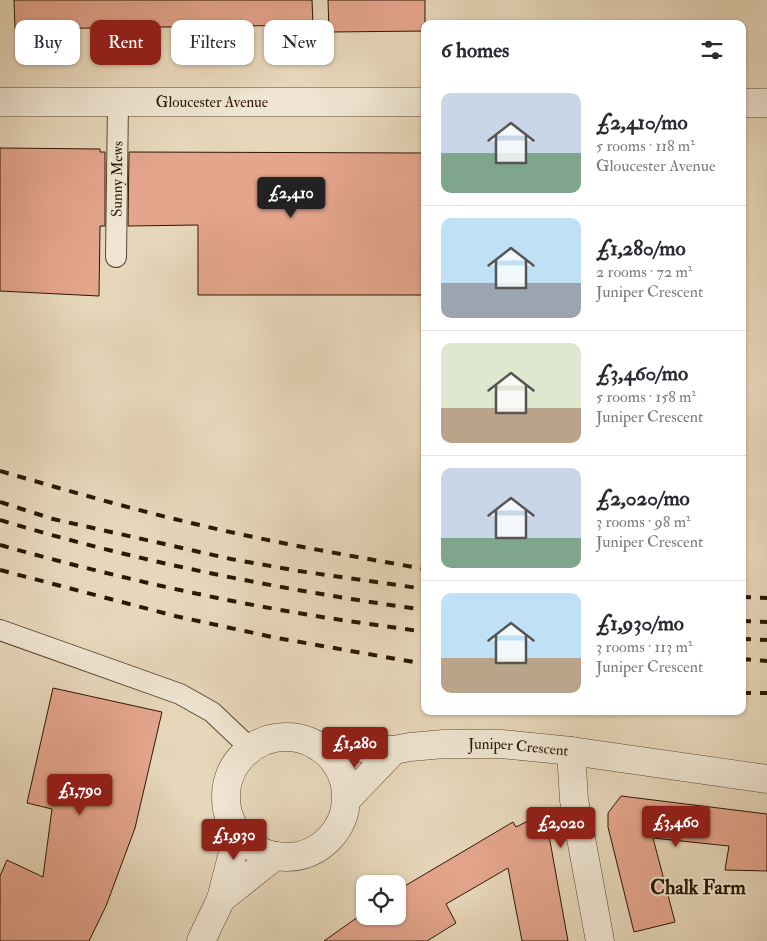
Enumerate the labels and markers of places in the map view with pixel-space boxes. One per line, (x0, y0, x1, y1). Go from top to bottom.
pin: £2,410 (250, 176, 332, 219)
pin: £1,280 (314, 726, 396, 769)
pin: £1,790 (39, 774, 121, 816)
pin: £2,020 (520, 806, 602, 849)
pin: £3,460 (635, 806, 717, 848)
pin: £1,930 (193, 818, 275, 861)

